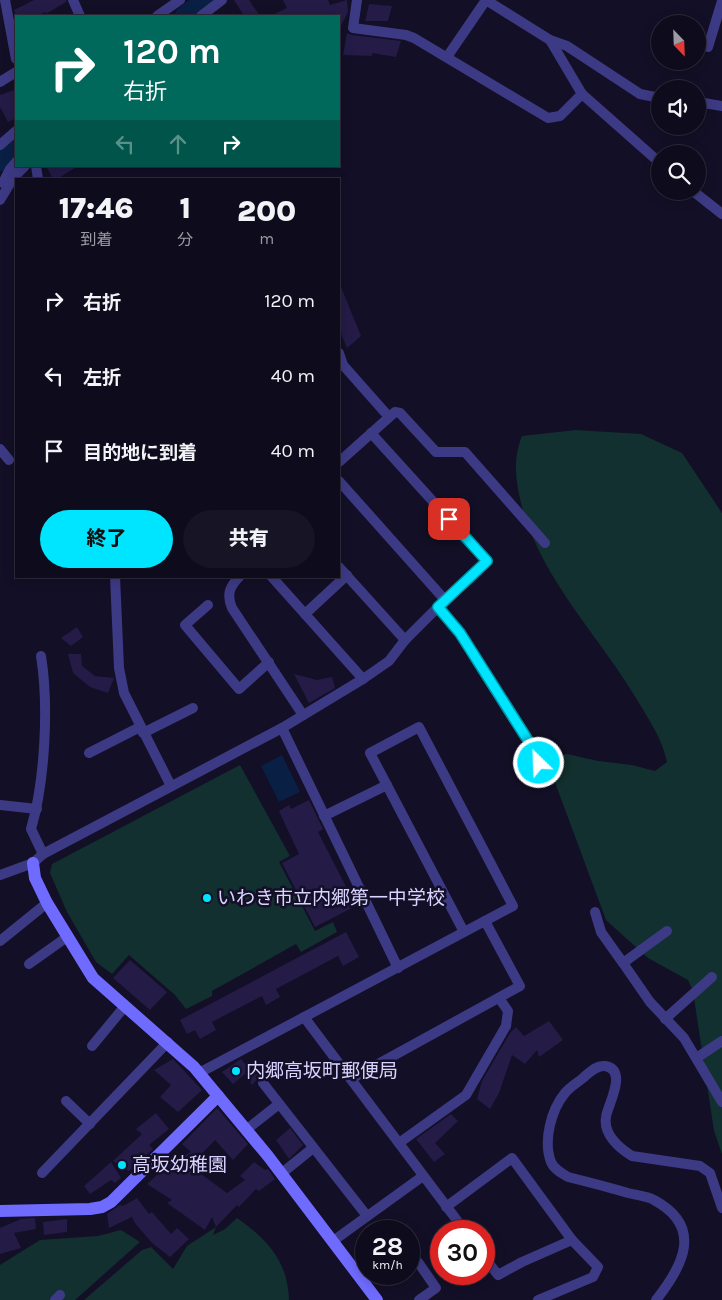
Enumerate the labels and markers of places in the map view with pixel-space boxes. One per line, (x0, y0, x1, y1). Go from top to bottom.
pin (428, 498, 470, 540)
place label: いわき市立内郷第一中学校 (217, 887, 445, 909)
marker: いわき市立内郷第一中学校 (201, 892, 213, 904)
place label: 内郷高坂町郵便局 (246, 1060, 398, 1082)
marker: 内郷高坂町郵便局 (230, 1065, 242, 1077)
place label: 高坂幼稚園 (132, 1154, 227, 1176)
marker: 高坂幼稚園 (116, 1159, 128, 1171)

